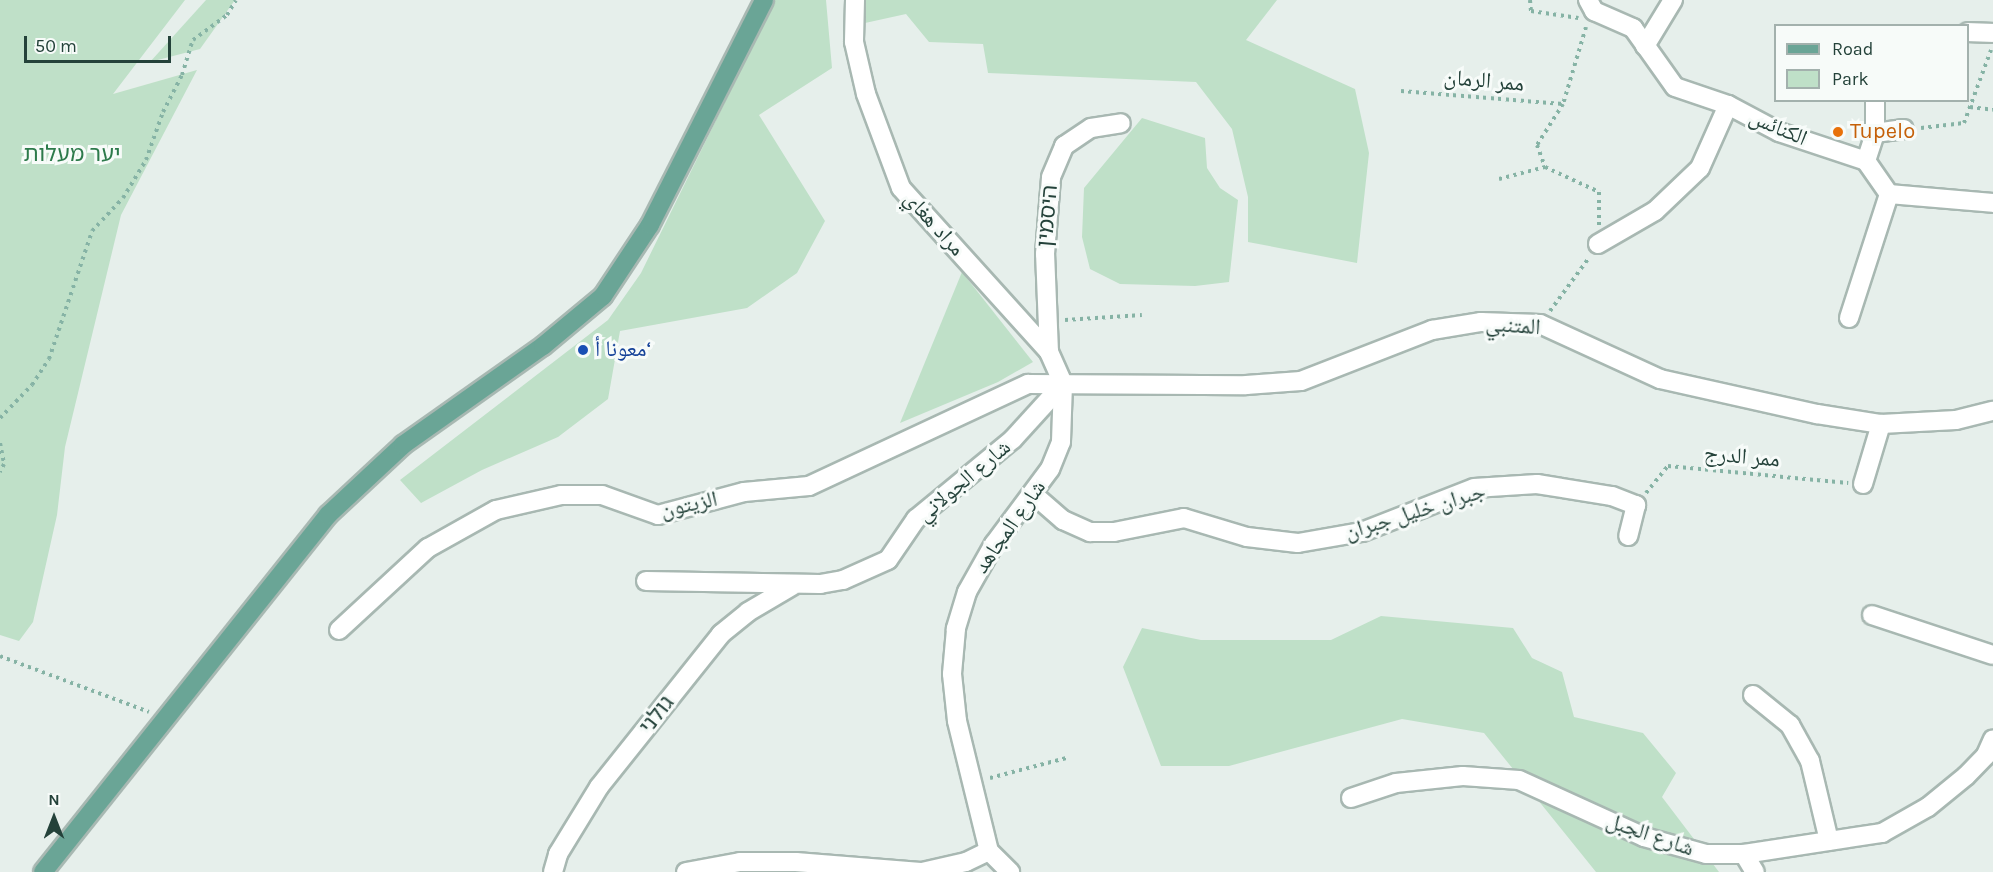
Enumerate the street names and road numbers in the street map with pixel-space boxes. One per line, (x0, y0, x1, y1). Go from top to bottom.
street label: ممر الرمان (1443, 64, 1525, 98)
street label: الكنائس (1745, 104, 1811, 152)
street label: היסמין (1032, 184, 1064, 248)
street label: مراد هغاي (898, 186, 970, 262)
street label: المتنبي (1485, 311, 1541, 341)
street label: شارع الجولاني (912, 434, 1016, 528)
street label: ممر الدرج (1703, 441, 1781, 473)
street label: شارع المجاهد (968, 475, 1052, 579)
street label: جبران خليل جبران (1342, 478, 1488, 546)
street label: الزيتون (658, 486, 720, 524)
street label: גולני (634, 691, 680, 739)
street label: شارع الجبل (1603, 808, 1697, 862)

